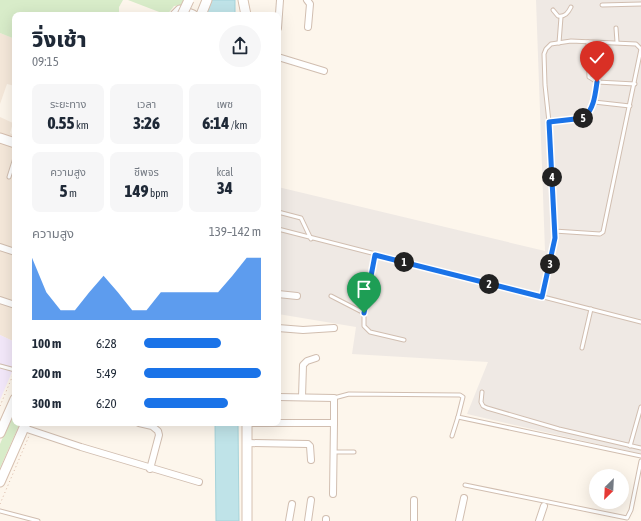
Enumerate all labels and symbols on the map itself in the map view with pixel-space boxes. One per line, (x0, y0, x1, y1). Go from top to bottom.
pin (580, 41, 614, 82)
pin: 5 (573, 108, 593, 128)
pin: 4 (542, 167, 562, 187)
pin: 1 (394, 252, 414, 272)
pin: 3 (540, 254, 560, 274)
pin (347, 272, 381, 313)
pin: 2 (479, 274, 499, 294)
north arrow (589, 469, 629, 509)

